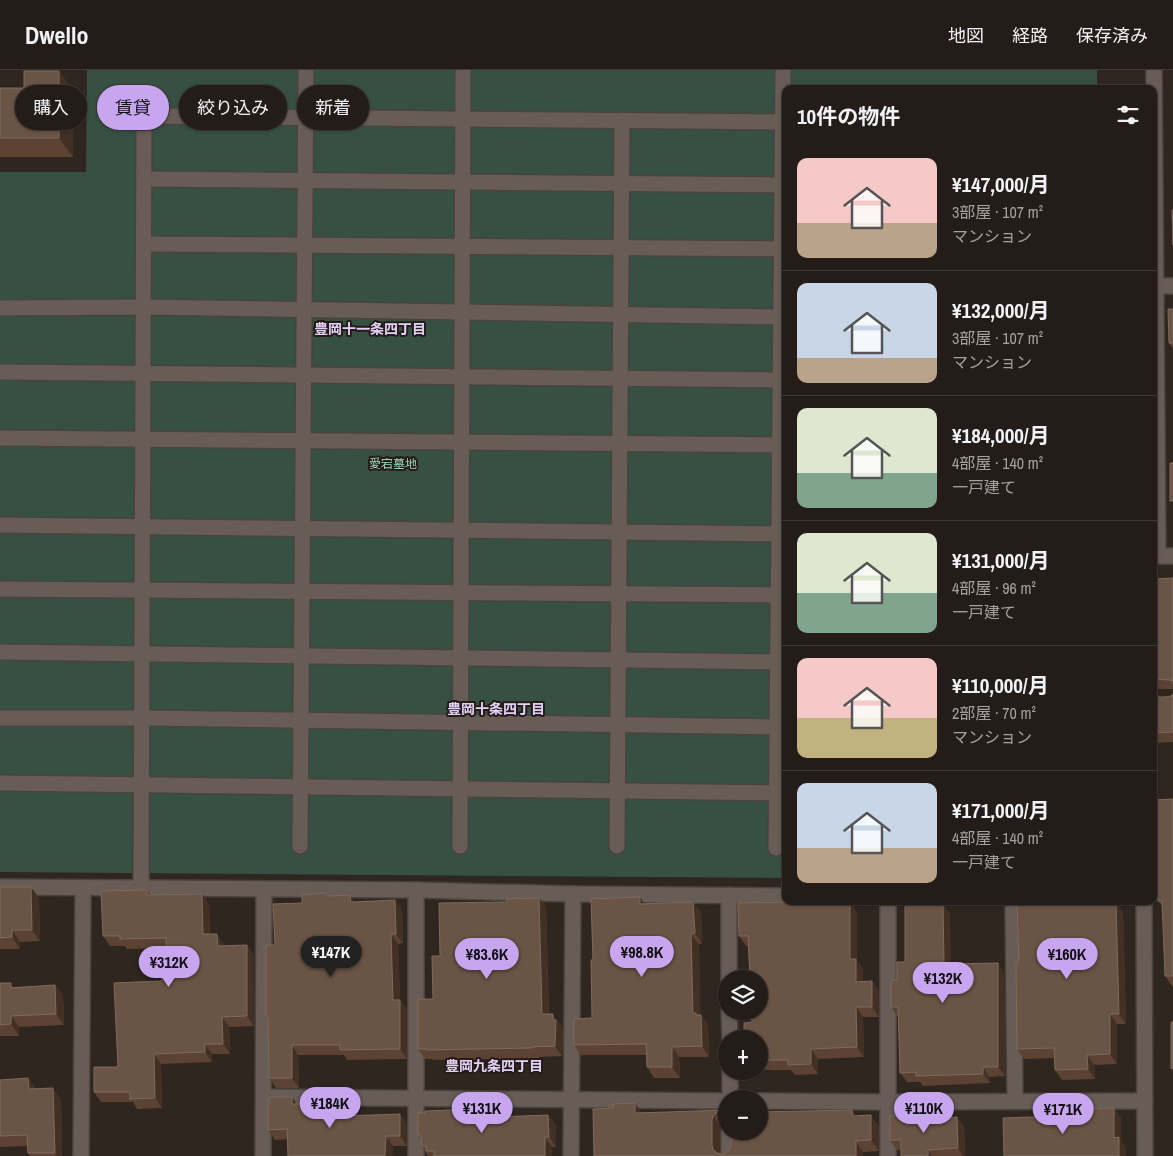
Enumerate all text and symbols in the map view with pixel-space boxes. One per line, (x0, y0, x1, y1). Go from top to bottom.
text: Dwello (25, 19, 88, 51)
text: 地図 (948, 23, 984, 48)
text: 経路 (1012, 23, 1048, 48)
text: 保存済み (1076, 23, 1148, 48)
chip: 購入 (15, 85, 87, 130)
chip: 賃貸 (97, 85, 169, 130)
chip: 絞り込み (179, 85, 287, 130)
chip: 新着 (297, 85, 369, 130)
icon: filters (1114, 101, 1142, 129)
text: 10件の物件 (797, 102, 900, 131)
text: ¥147,000/月 (952, 170, 1050, 199)
icon: home (837, 178, 897, 238)
text: 3部屋 · 107 m² (952, 201, 1043, 223)
text: マンション (952, 225, 1032, 247)
text: ¥132,000/月 (952, 296, 1050, 325)
icon: home (837, 303, 897, 363)
district label: 豊岡十一条四丁目 (314, 320, 426, 338)
text: 3部屋 · 107 m² (952, 327, 1043, 349)
text: マンション (952, 351, 1032, 373)
text: ¥184,000/月 (952, 421, 1050, 450)
icon: home (837, 428, 897, 488)
text: 4部屋 · 140 m² (952, 452, 1043, 474)
park label: 愛宕墓地 (369, 456, 417, 472)
text: 一戸建て (952, 476, 1016, 498)
text: ¥131,000/月 (952, 546, 1050, 575)
icon: home (837, 553, 897, 613)
text: 4部屋 · 96 m² (952, 577, 1036, 599)
text: 一戸建て (952, 601, 1016, 623)
text: ¥110,000/月 (952, 671, 1049, 700)
icon: home (837, 678, 897, 738)
district label: 豊岡十条四丁目 (447, 700, 545, 718)
text: 2部屋 · 70 m² (952, 702, 1036, 724)
text: マンション (952, 726, 1032, 748)
text: ¥171,000/月 (952, 796, 1050, 825)
icon: home (837, 803, 897, 863)
text: 4部屋 · 140 m² (952, 827, 1043, 849)
text: 一戸建て (952, 851, 1016, 873)
pin: ¥147K (296, 936, 366, 978)
pin: ¥98.8K (601, 936, 683, 978)
pin: ¥83.6K (446, 938, 528, 980)
pin: ¥160K (1032, 938, 1102, 980)
text: ¥147K (312, 941, 350, 963)
text: ¥98.8K (621, 941, 663, 963)
text: ¥83.6K (466, 943, 508, 965)
text: ¥160K (1048, 943, 1086, 965)
pin: ¥312K (134, 946, 204, 988)
text: ¥312K (150, 951, 188, 973)
pin: ¥132K (908, 962, 978, 1004)
text: ¥132K (924, 967, 962, 989)
map controls (718, 970, 768, 1140)
button: layers (718, 970, 768, 1020)
button: + (718, 1030, 768, 1080)
district label: 豊岡九条四丁目 (445, 1057, 543, 1075)
pin: ¥184K (295, 1086, 365, 1129)
button: − (718, 1090, 768, 1140)
text: ¥184K (311, 1092, 349, 1114)
pin: ¥131K (447, 1092, 517, 1134)
pin: ¥110K (889, 1092, 959, 1134)
pin: ¥171K (1028, 1092, 1098, 1135)
text: ¥131K (463, 1097, 501, 1119)
text: ¥110K (905, 1097, 943, 1119)
text: ¥171K (1044, 1098, 1082, 1120)

